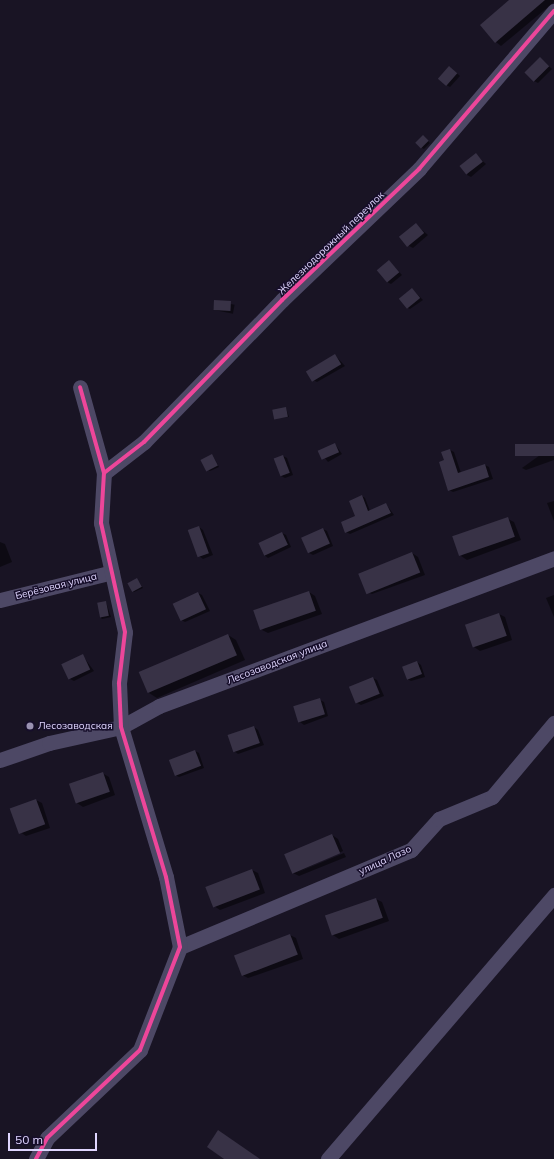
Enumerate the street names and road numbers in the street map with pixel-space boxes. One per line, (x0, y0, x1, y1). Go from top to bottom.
street label: Железнодорожный переулок (275, 189, 387, 297)
street label: Берёзовая улица (14, 570, 98, 602)
street label: Лесозаводская улица (225, 637, 329, 687)
street label: улица Лазо (357, 843, 413, 877)

